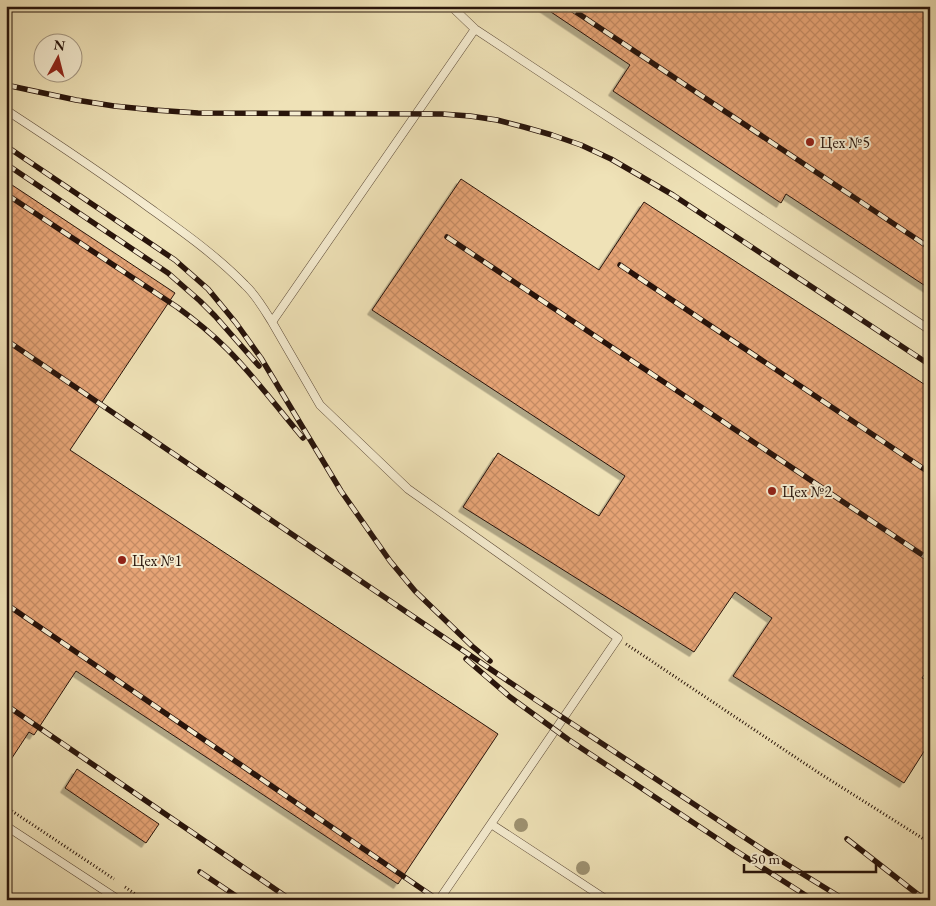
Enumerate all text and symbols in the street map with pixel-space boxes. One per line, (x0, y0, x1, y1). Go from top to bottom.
north arrow (32, 32, 82, 82)
text: N (53, 35, 67, 55)
place label: Цех №5 (820, 132, 870, 153)
marker: Цех №5 (804, 136, 816, 148)
place label: Цех №2 (782, 481, 832, 502)
marker: Цех №2 (766, 485, 778, 497)
place label: Цех №1 (132, 550, 182, 571)
marker: Цех №1 (116, 554, 128, 566)
scale bar (744, 841, 876, 873)
text: 50 m (751, 849, 780, 868)

